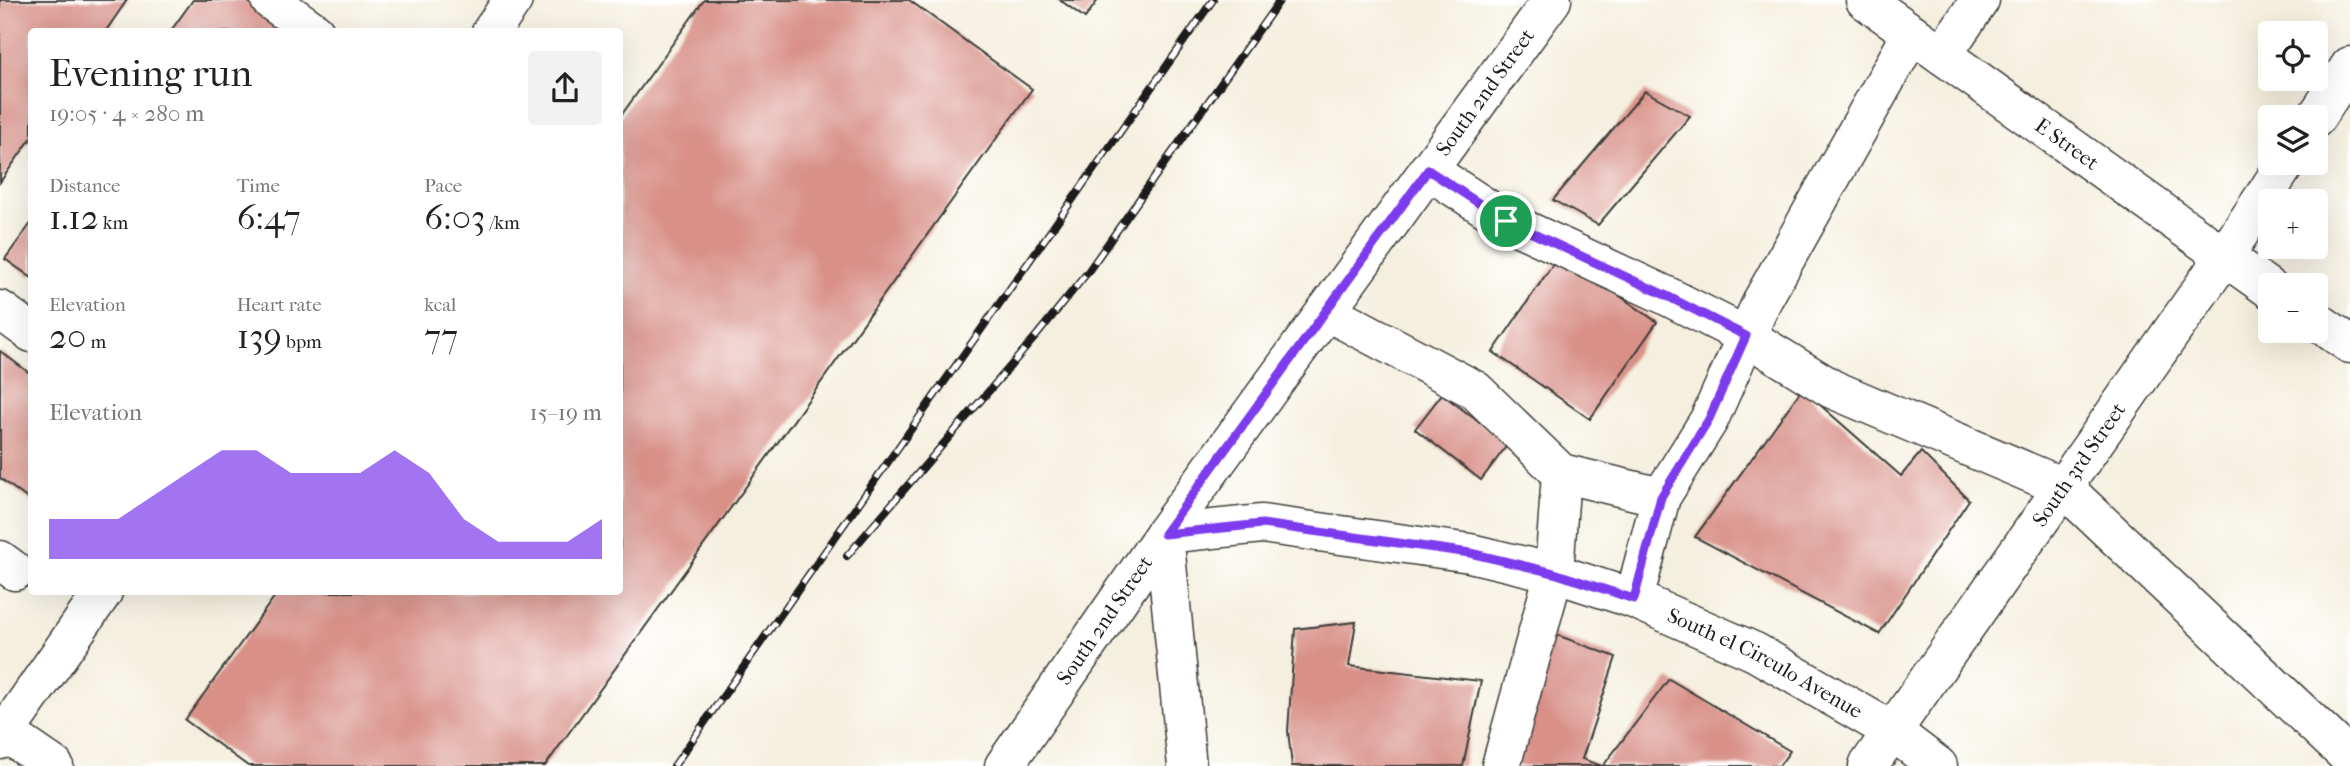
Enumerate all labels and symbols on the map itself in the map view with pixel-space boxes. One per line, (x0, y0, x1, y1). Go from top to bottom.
street label: South 2nd Street (1431, 23, 1540, 160)
street label: E Street (2030, 113, 2104, 175)
pin (1476, 191, 1536, 251)
street label: South 3rd Street (2027, 397, 2131, 531)
street label: South 2nd Street (1052, 551, 1158, 689)
street label: South el Circulo Avenue (1664, 603, 1867, 723)

